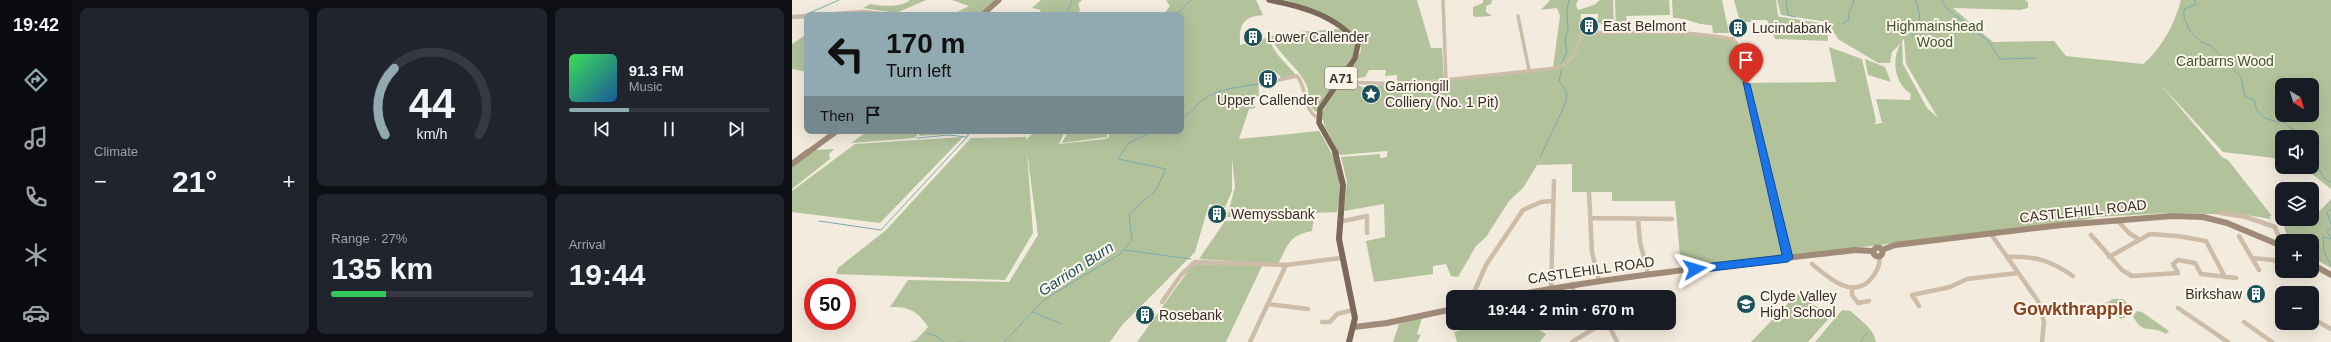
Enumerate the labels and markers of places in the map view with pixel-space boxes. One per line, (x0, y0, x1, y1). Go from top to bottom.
building icon: East Belmont (1578, 15, 1600, 37)
building icon: Lucindabank (1727, 17, 1749, 39)
place label: East Belmont (1603, 18, 1686, 34)
place label: Lucindabank (1752, 20, 1832, 36)
building icon: Lower Callender (1242, 26, 1264, 48)
place label: Lower Callender (1267, 29, 1369, 45)
pin (1729, 43, 1763, 84)
building icon: Upper Callender (1257, 68, 1279, 90)
place label: Garriongill Colliery (No. 1 Pit) (1385, 78, 1499, 110)
place icon: Garriongill Colliery (No. 1 Pit) (1360, 83, 1382, 105)
place label: Upper Callender (1217, 92, 1319, 108)
building icon: Wemyssbank (1206, 203, 1228, 225)
place label: Wemyssbank (1231, 206, 1316, 222)
building icon: Birkshaw (2245, 283, 2267, 305)
place label: Birkshaw (2185, 286, 2243, 302)
place label: Clyde Valley High School (1760, 288, 1837, 320)
school or university icon: Clyde Valley High School (1735, 293, 1757, 315)
building icon: Rosebank (1134, 304, 1156, 326)
place label: Rosebank (1159, 307, 1223, 323)

